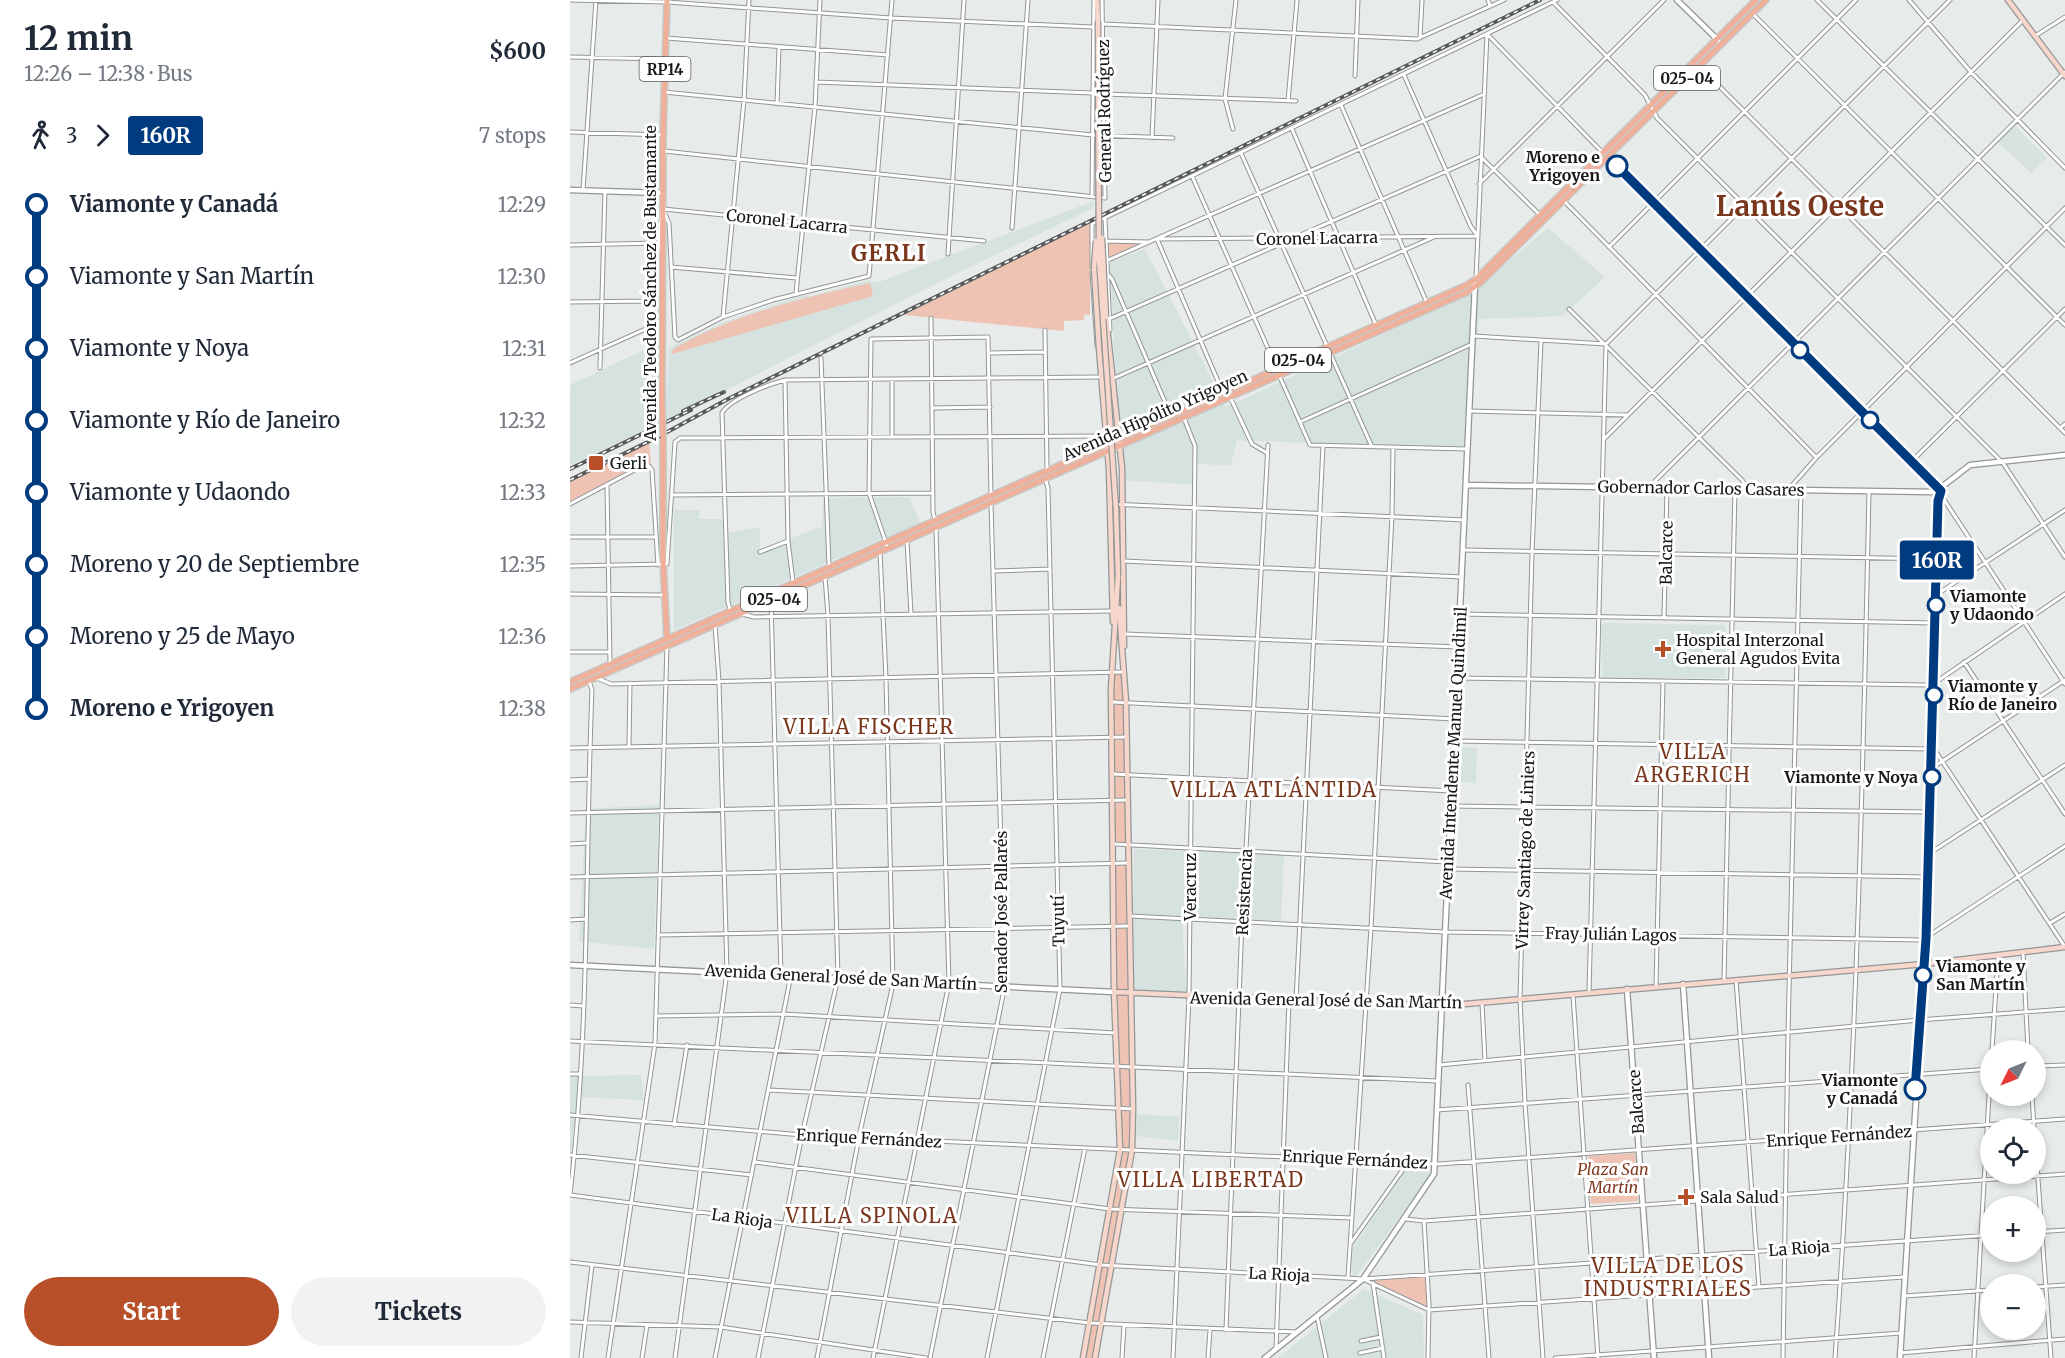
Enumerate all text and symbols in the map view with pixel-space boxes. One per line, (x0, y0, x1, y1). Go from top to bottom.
text: 12 min (24, 18, 133, 59)
text: $600 (489, 37, 546, 65)
street label: General Rodríguez (1093, 39, 1115, 183)
road number: RP14 (640, 57, 691, 81)
text: 12:26 – 12:38 · Bus (24, 61, 193, 86)
road number: 025-04 (1654, 66, 1720, 90)
icon: walk (24, 119, 57, 152)
icon: forward (86, 119, 119, 152)
text: 160R (140, 122, 191, 149)
text: 3 (66, 123, 77, 148)
text: 7 stops (479, 123, 546, 148)
street label: Avenida Teodoro Sánchez de Bustamante (640, 125, 660, 442)
place label: Moreno e Yrigoyen (1526, 147, 1600, 185)
marker: Moreno e Yrigoyen (1606, 155, 1628, 177)
district label: Lanús Oeste (1716, 188, 1884, 224)
text: Viamonte y Canadá (70, 190, 278, 218)
text: 12:29 (498, 192, 546, 217)
street label: Coronel Lacarra (725, 205, 849, 237)
street label: Coronel Lacarra (1256, 227, 1379, 249)
district label: GERLI (851, 239, 927, 267)
text: Viamonte y San Martín (70, 262, 314, 290)
text: 12:30 (497, 264, 546, 289)
text: Viamonte y Noya (70, 334, 249, 362)
text: 12:31 (502, 336, 546, 361)
unlabelled marker (1791, 341, 1809, 359)
road number: 025-04 (1265, 348, 1331, 372)
street label: Avenida Hipólito Yrigoyen (1059, 365, 1251, 465)
text: Viamonte y Río de Janeiro (70, 406, 340, 434)
text: 12:32 (499, 408, 546, 433)
unlabelled marker (1861, 411, 1879, 429)
place label: Gerli (610, 453, 647, 473)
marker: Gerli (587, 454, 605, 472)
street label: Gobernador Carlos Casares (1597, 476, 1805, 500)
text: Viamonte y Udaondo (70, 478, 290, 506)
text: 12:33 (500, 480, 546, 505)
street label: Balcarce (1655, 521, 1677, 585)
line badge: 160R (1895, 540, 1979, 580)
text: 160R (1912, 547, 1962, 574)
text: Moreno y 20 de Septiembre (70, 550, 359, 578)
text: 12:35 (500, 552, 546, 577)
place label: Viamonte y Udaondo (1949, 586, 2034, 624)
road number: 025-04 (741, 587, 807, 611)
marker: Viamonte y Udaondo (1927, 596, 1945, 614)
street label: Avenida Intendente Manuel Quindimil (1435, 606, 1471, 901)
text: Moreno y 25 de Mayo (70, 622, 295, 650)
text: 12:36 (498, 624, 546, 649)
place label: Hospital Interzonal General Agudos Evita (1676, 630, 1841, 668)
marker: Hospital Interzonal General Agudos Evita (1654, 640, 1672, 658)
place label: Viamonte y Río de Janeiro (1947, 676, 2057, 714)
marker: Viamonte y Río de Janeiro (1925, 686, 1943, 704)
text: Moreno e Yrigoyen (70, 694, 274, 722)
text: 12:38 (498, 696, 546, 721)
district label: VILLA FISCHER (782, 714, 955, 739)
district label: VILLA ARGERICH (1634, 739, 1751, 787)
street label: Virrey Santiago de Liniers (1512, 750, 1538, 951)
place label: Viamonte y Noya (1784, 767, 1918, 787)
marker: Viamonte y Noya (1923, 768, 1941, 786)
district label: VILLA ATLÁNTIDA (1169, 775, 1378, 802)
street label: Senador José Pallarés (991, 831, 1011, 993)
street label: Resistencia (1232, 848, 1256, 936)
street label: Veracruz (1180, 853, 1200, 922)
street label: Tuyutí (1048, 894, 1068, 947)
street label: Fray Julián Lagos (1545, 923, 1677, 945)
place label: Viamonte y San Martín (1935, 956, 2026, 994)
street label: Avenida General José de San Martín (703, 960, 978, 994)
marker: Viamonte y San Martín (1914, 966, 1932, 984)
street label: Avenida General José de San Martín (1189, 988, 1463, 1012)
north arrow (1980, 1040, 2046, 1106)
map controls (1980, 1040, 2046, 1340)
street label: Balcarce (1624, 1069, 1648, 1135)
place label: Viamonte y Canadá (1821, 1070, 1898, 1108)
marker: Viamonte y Canadá (1904, 1078, 1926, 1100)
button: locate (1980, 1118, 2046, 1184)
street label: Enrique Fernández (1766, 1121, 1913, 1151)
street label: Enrique Fernández (796, 1124, 943, 1152)
street label: Enrique Fernández (1282, 1145, 1429, 1173)
park label: Plaza San Martín (1577, 1159, 1649, 1197)
district label: VILLA LIBERTAD (1116, 1167, 1305, 1192)
place label: Sala Salud (1700, 1187, 1779, 1207)
marker: Sala Salud (1677, 1188, 1695, 1206)
button: + (1980, 1196, 2046, 1262)
district label: VILLA SPINOLA (785, 1203, 958, 1228)
street label: La Rioja (710, 1204, 774, 1232)
street label: La Rioja (1768, 1236, 1831, 1260)
district label: VILLA DE LOS INDUSTRIALES (1584, 1253, 1752, 1301)
street label: La Rioja (1248, 1262, 1311, 1286)
button: − (1980, 1274, 2046, 1340)
button: Start (24, 1277, 279, 1346)
button: Tickets (291, 1277, 546, 1346)

